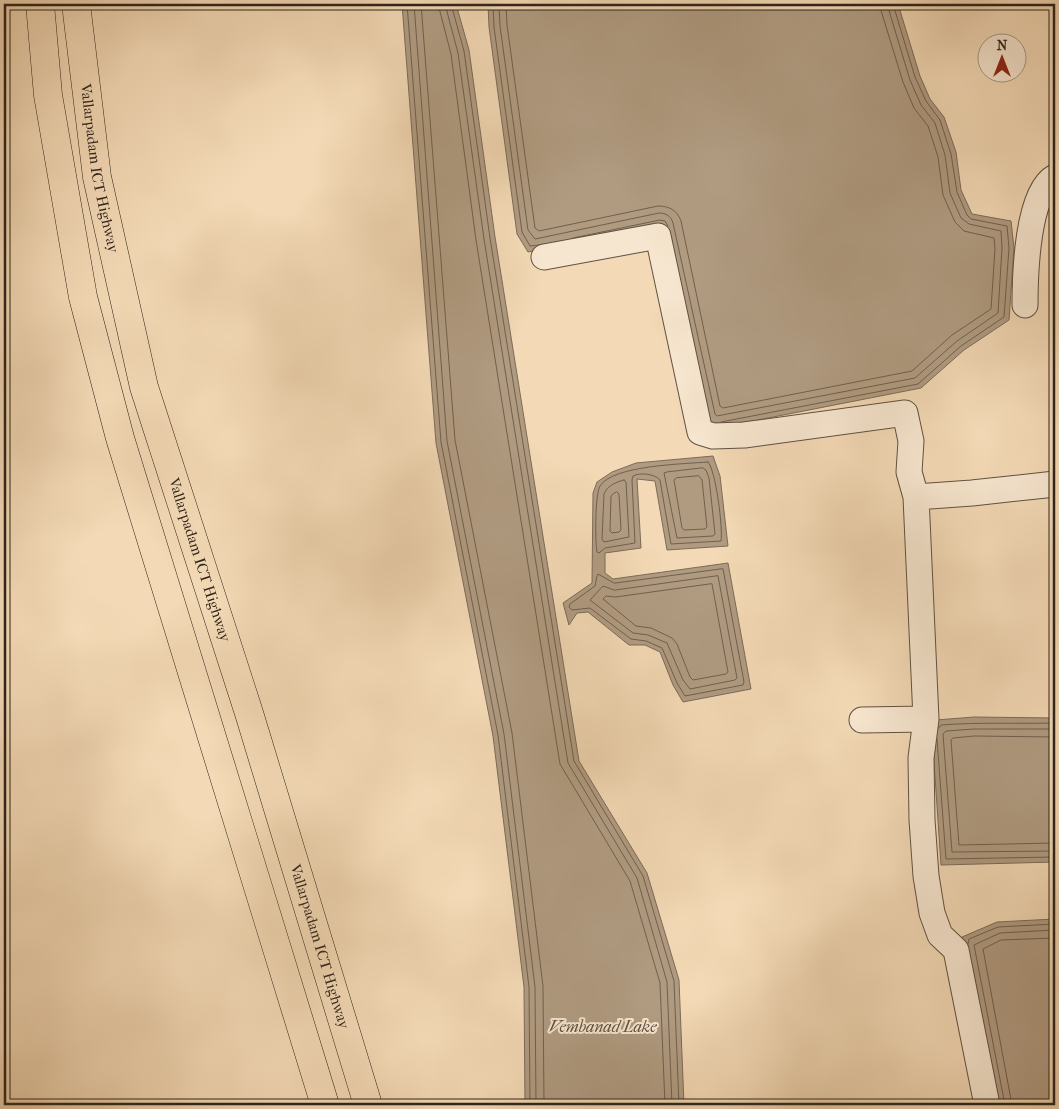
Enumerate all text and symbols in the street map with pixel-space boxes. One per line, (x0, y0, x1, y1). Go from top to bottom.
north arrow (976, 32, 1026, 82)
text: N (997, 37, 1008, 54)
street label: Vallarpadam ICT Highway (77, 82, 123, 255)
street label: Vallarpadam ICT Highway (165, 475, 235, 645)
street label: Vallarpadam ICT Highway (286, 861, 354, 1032)
water label: Vembanad Lake (549, 1017, 657, 1036)

